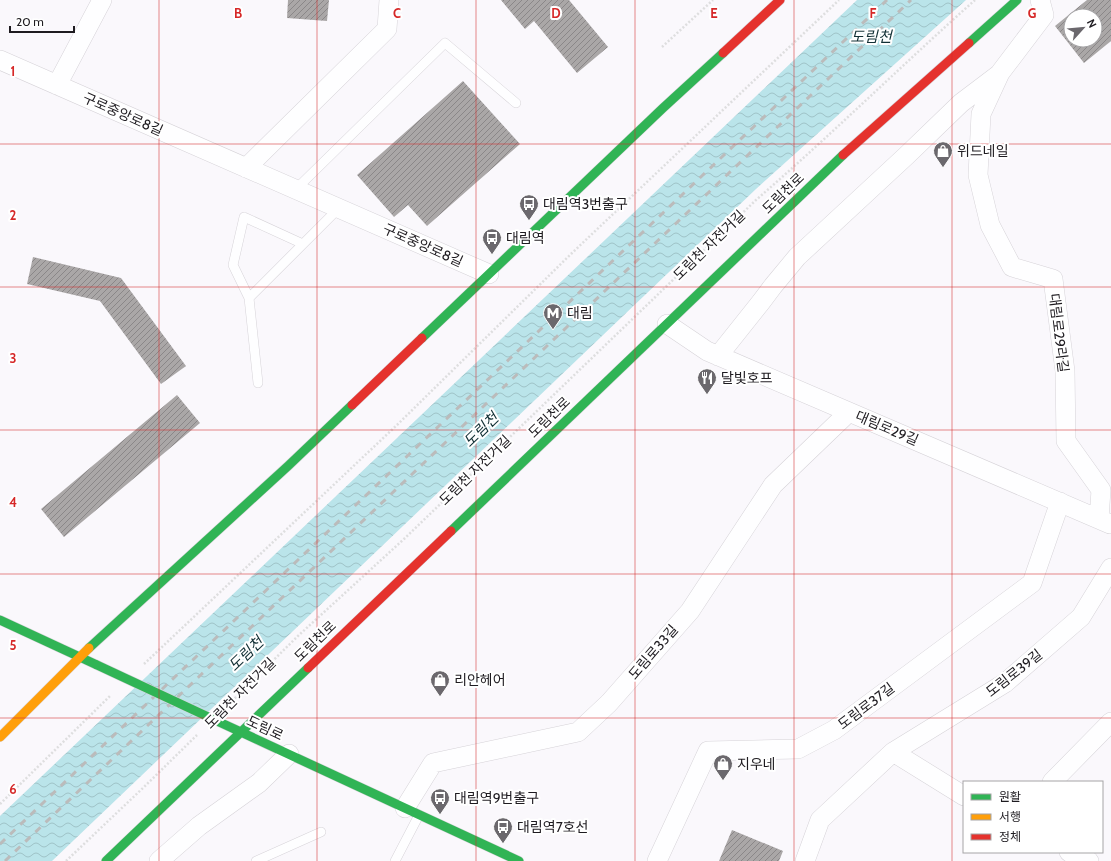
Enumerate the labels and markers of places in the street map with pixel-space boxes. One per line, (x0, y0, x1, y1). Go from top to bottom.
shop icon: 위드네일 (932, 140, 954, 168)
place label: 위드네일 (957, 142, 1009, 160)
bus stop icon: 대림역3번출구 (518, 193, 540, 221)
place label: 대림역3번출구 (543, 195, 628, 213)
bus stop icon: 대림역 (481, 227, 503, 255)
place label: 대림역 (506, 229, 545, 247)
metro station icon: 대림 (542, 302, 564, 330)
place label: 대림 (567, 304, 593, 322)
restaurant icon: 달빛호프 (696, 367, 718, 395)
place label: 달빛호프 (721, 369, 773, 387)
shop icon: 리안헤어 (429, 669, 451, 697)
place label: 리안헤어 (454, 671, 506, 689)
shop icon: 지우네 (712, 753, 734, 781)
place label: 지우네 (737, 755, 776, 773)
bus stop icon: 대림역9번출구 (429, 787, 451, 815)
place label: 대림역9번출구 (454, 789, 539, 807)
bus stop icon: 대림역7호선 (492, 816, 514, 844)
place label: 대림역7호선 (517, 818, 588, 836)

